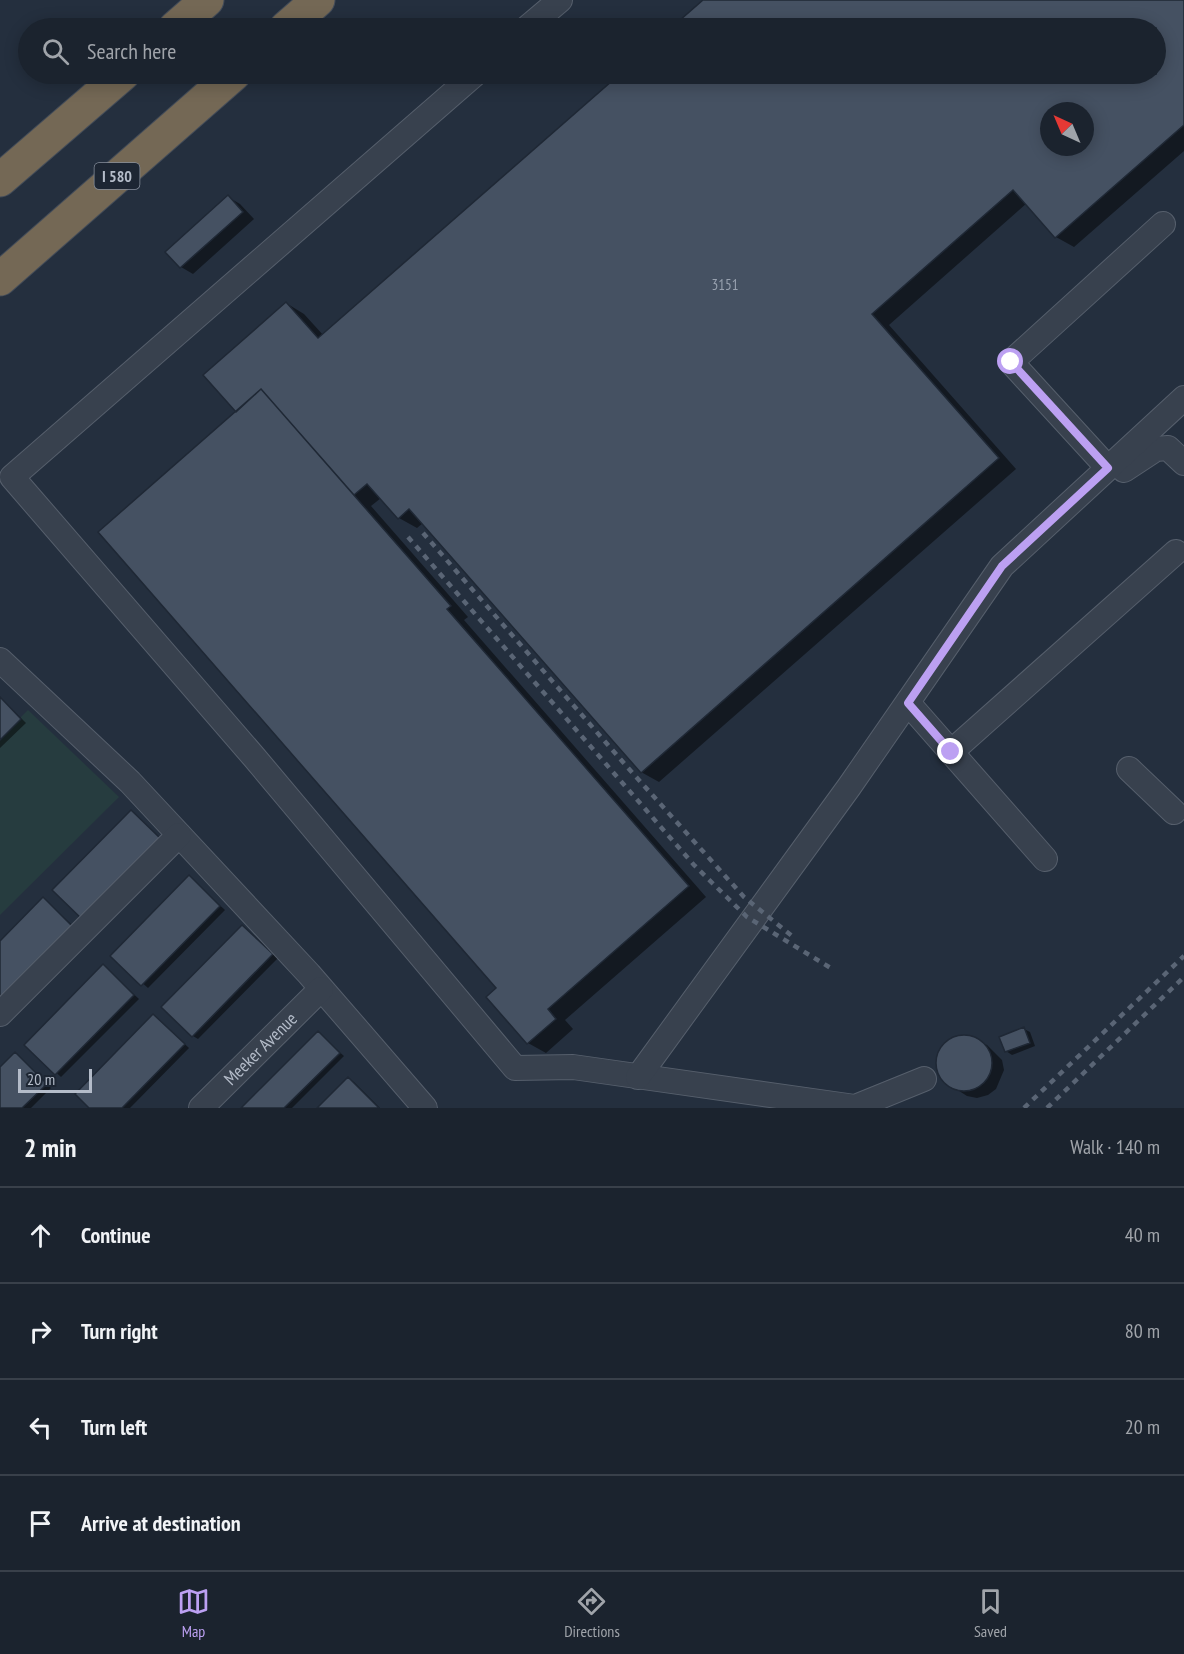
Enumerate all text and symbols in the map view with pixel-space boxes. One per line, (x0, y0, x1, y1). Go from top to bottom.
search box (18, 18, 1166, 84)
icon: search (39, 35, 72, 68)
text: Search here (87, 37, 176, 65)
north arrow (1040, 102, 1094, 156)
road number: I 580 (94, 163, 140, 189)
house number: 3151 (711, 275, 739, 294)
route start (997, 348, 1023, 374)
route end (937, 738, 963, 764)
street label: Meeker Avenue (219, 1007, 302, 1090)
scale bar (18, 1066, 92, 1094)
text: 20 m (27, 1069, 55, 1089)
text: 2 min (24, 1131, 77, 1164)
text: Walk · 140 m (1070, 1134, 1160, 1160)
icon: ahead (24, 1219, 57, 1252)
text: Continue (81, 1221, 151, 1249)
text: 40 m (1125, 1222, 1160, 1248)
icon: right (24, 1315, 57, 1348)
text: Turn right (81, 1317, 158, 1345)
text: 80 m (1125, 1318, 1160, 1344)
icon: left (24, 1411, 57, 1444)
text: Turn left (81, 1413, 147, 1441)
text: 20 m (1125, 1414, 1160, 1440)
icon: arrive (24, 1507, 57, 1540)
text: Arrive at destination (81, 1509, 241, 1537)
tab: Map (177, 1585, 210, 1641)
tab: Directions (564, 1585, 620, 1641)
tab: Saved (974, 1585, 1007, 1641)

